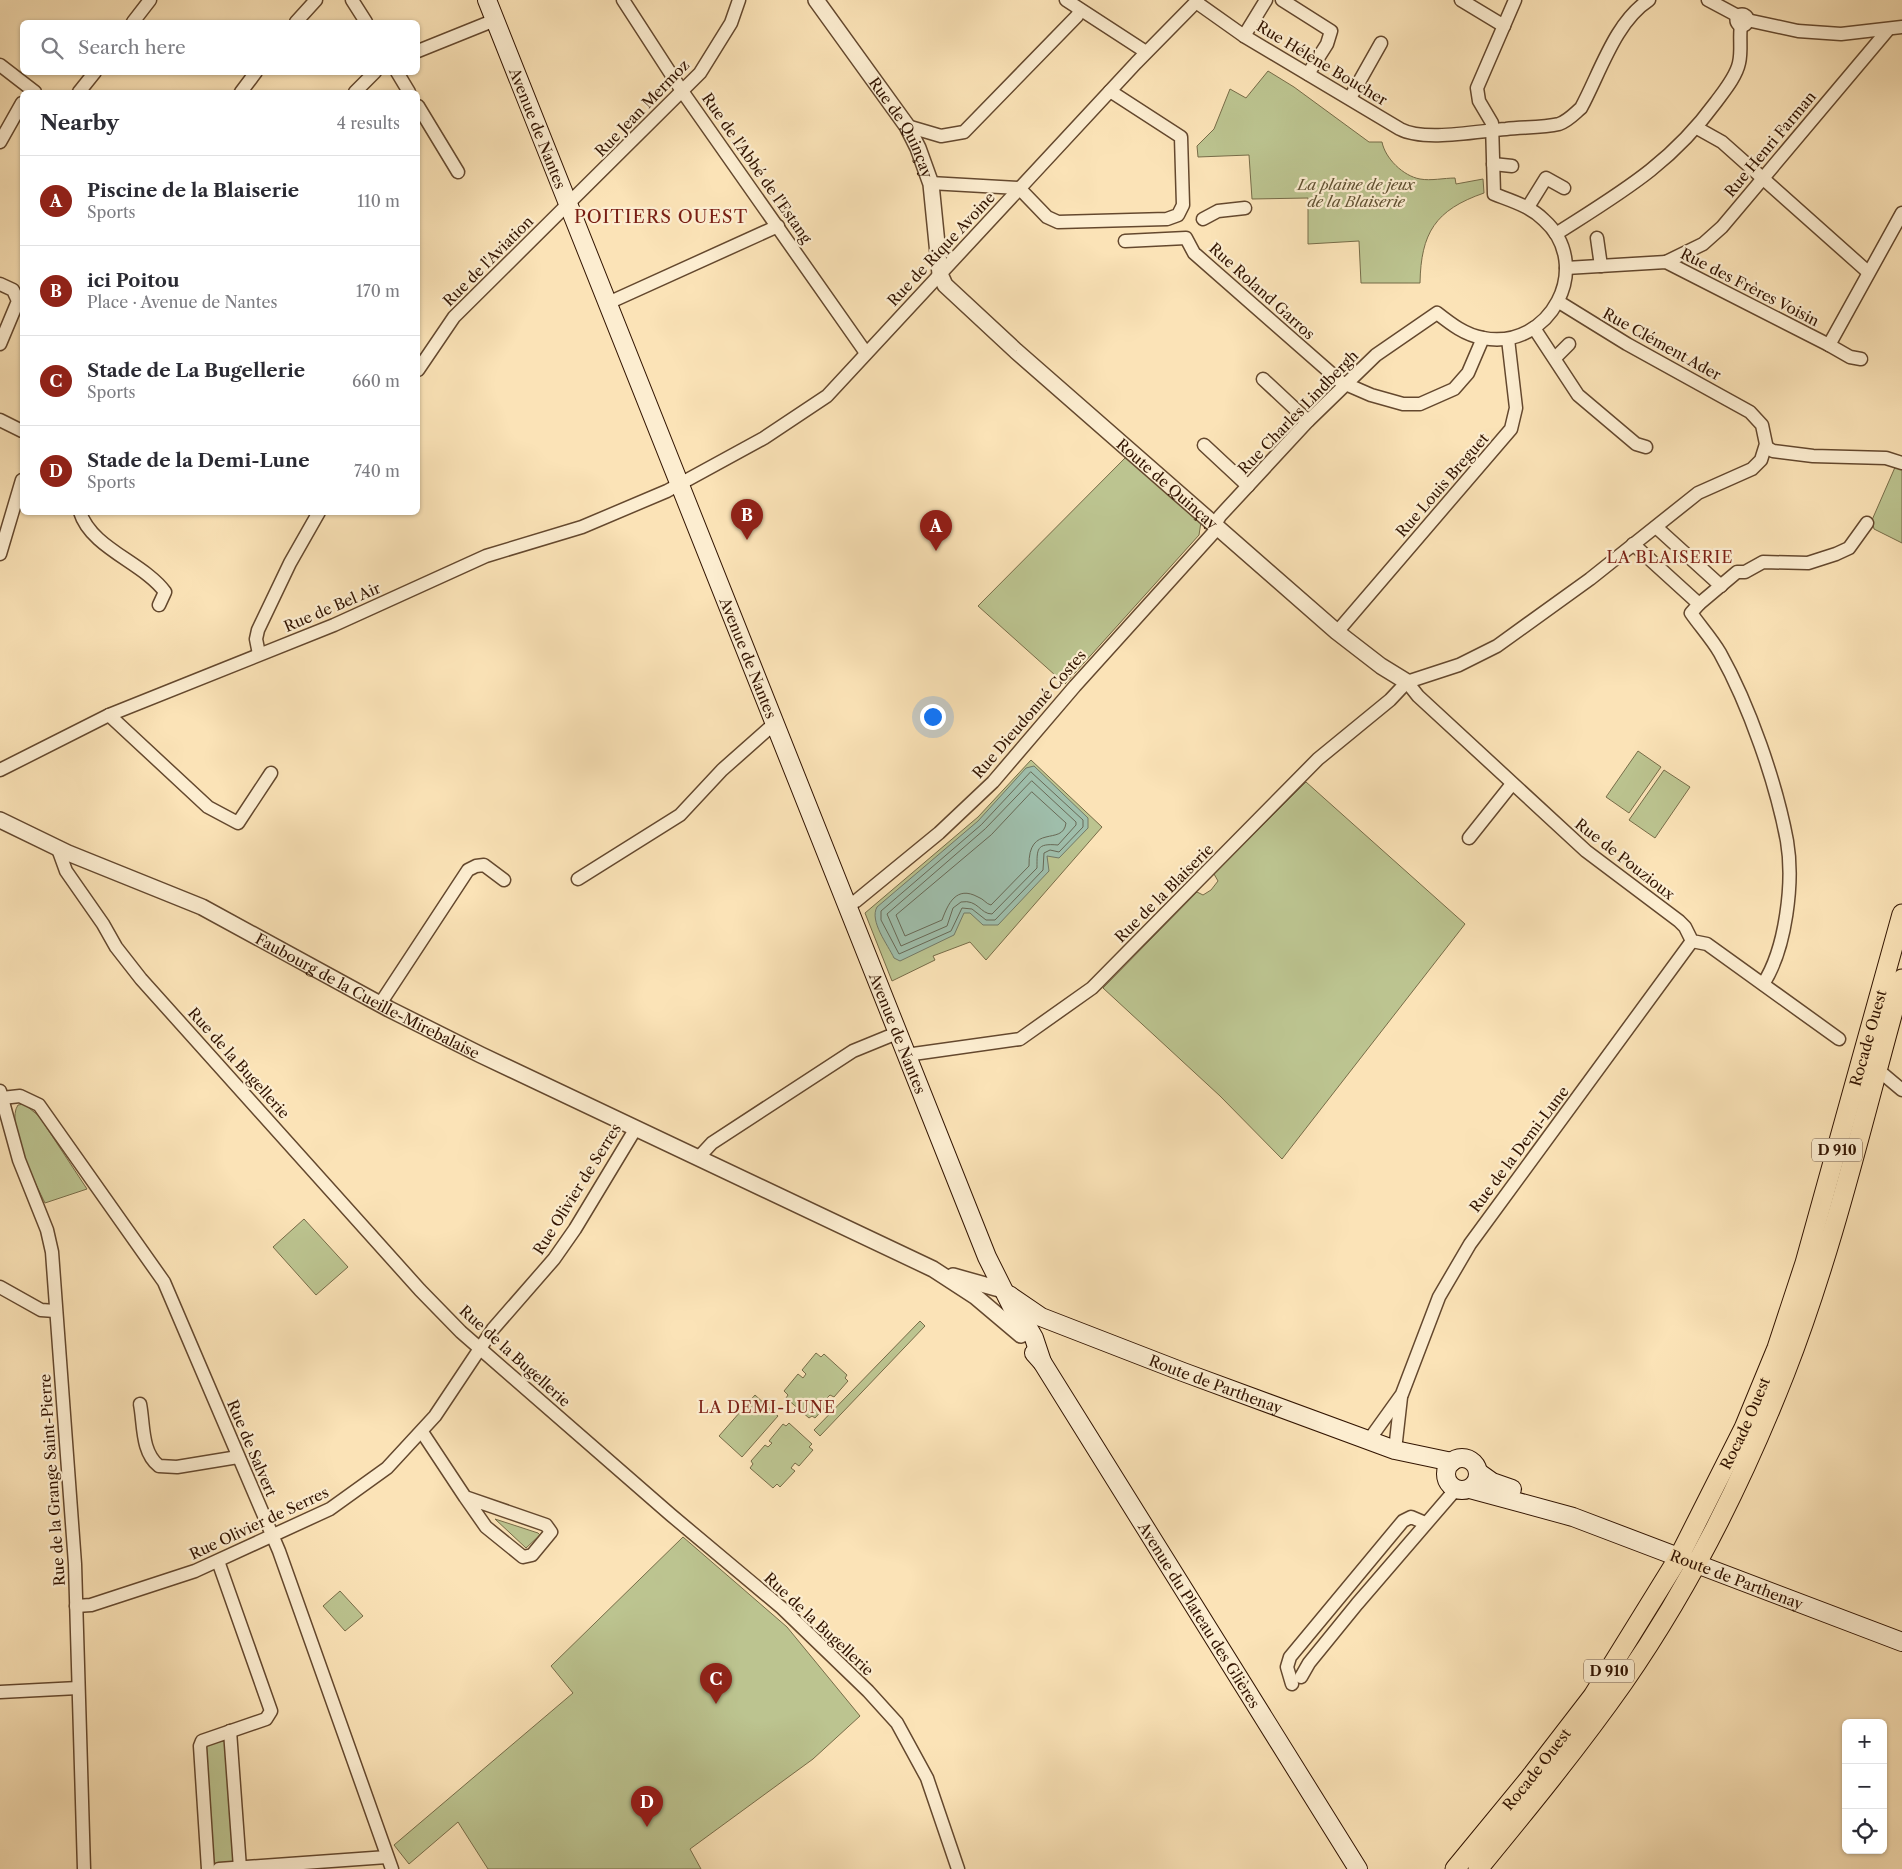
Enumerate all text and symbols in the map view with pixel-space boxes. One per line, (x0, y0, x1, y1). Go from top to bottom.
street label: Rue Hélène Boucher (1253, 16, 1391, 110)
search box (20, 20, 420, 75)
icon: search (38, 34, 66, 62)
text: Search here (78, 36, 186, 59)
street label: Rue Jean Mermoz (591, 55, 693, 161)
street label: Avenue de Nantes (505, 64, 571, 191)
street label: Rue de Quinçay (865, 73, 938, 181)
street label: Rue Henri Farman (1720, 87, 1820, 201)
street label: Rue de l'Abbé de l'Estang (698, 89, 816, 247)
text: Nearby (40, 110, 119, 135)
text: 4 results (337, 113, 400, 133)
park label: La plaine de jeux de la Blaiserie (1296, 175, 1416, 211)
text: Piscine de la Blaiserie (87, 179, 299, 202)
street label: Rue de Rique Avoine (883, 188, 999, 310)
text: A (50, 191, 62, 211)
text: 110 m (357, 191, 400, 211)
text: Sports (87, 202, 136, 222)
district label: POITIERS OUEST (574, 206, 748, 228)
street label: Rue de l'Aviation (439, 211, 538, 310)
street label: Rue Roland Garros (1205, 239, 1319, 343)
street label: Rue des Frères Voisin (1677, 244, 1823, 331)
text: ici Poitou (87, 269, 180, 292)
text: B (50, 281, 62, 301)
text: 170 m (356, 281, 400, 301)
text: Place · Avenue de Nantes (87, 292, 277, 312)
street label: Rue Clément Ader (1600, 304, 1725, 385)
street label: Rue Charles Lindbergh (1234, 346, 1363, 478)
text: Stade de La Bugellerie (87, 359, 305, 382)
text: C (50, 371, 62, 391)
text: 660 m (352, 371, 400, 391)
text: Sports (87, 382, 136, 402)
street label: Rue Louis Breguet (1392, 429, 1493, 541)
street label: Route de Quinçay (1113, 434, 1222, 533)
text: Stade de la Demi-Lune (87, 449, 309, 472)
text: D (49, 461, 63, 481)
text: 740 m (354, 461, 400, 481)
text: Sports (87, 472, 136, 492)
pin: B (731, 499, 763, 540)
pin: A (920, 510, 952, 551)
district label: LA BLAISERIE (1607, 547, 1733, 567)
street label: Rue de Bel Air (281, 578, 384, 636)
street label: Avenue de Nantes (716, 594, 781, 721)
street label: Rue Dieudonné Costes (968, 646, 1090, 782)
your location (920, 704, 946, 730)
street label: Rue de Pouzioux (1571, 814, 1679, 904)
street label: Rue de la Blaiserie (1111, 840, 1217, 946)
street label: Faubourg de la Cueille-Mirebalaise (252, 929, 483, 1062)
street label: Avenue de Nantes (865, 969, 931, 1096)
street label: Rocade Ouest (1845, 987, 1890, 1088)
street label: Rue de la Bugellerie (184, 1004, 294, 1122)
street label: Rue de la Demi-Lune (1465, 1082, 1573, 1216)
street label: Rue Olivier de Serres (529, 1120, 625, 1258)
road number: D 910 (1812, 1138, 1862, 1162)
street label: Rue de la Bugellerie (456, 1301, 574, 1411)
street label: Route de Parthenay (1146, 1350, 1286, 1418)
street label: Rue de la Grange Saint-Pierre (35, 1373, 69, 1587)
street label: Rocade Ouest (1715, 1373, 1774, 1472)
street label: Rue de Salvert (223, 1397, 281, 1500)
district label: LA DEMI-LUNE (698, 1397, 836, 1417)
street label: Rue Olivier de Serres (186, 1482, 332, 1564)
street label: Avenue du Plateau des Glières (1134, 1517, 1265, 1711)
street label: Route de Parthenay (1668, 1545, 1807, 1613)
street label: Rue de la Bugellerie (760, 1568, 878, 1680)
road number: D 910 (1584, 1660, 1634, 1682)
pin: C (700, 1663, 732, 1704)
map controls (1842, 1719, 1887, 1854)
button: + (1842, 1719, 1887, 1764)
street label: Rocade Ouest (1498, 1723, 1575, 1814)
button: − (1842, 1764, 1887, 1809)
pin: D (631, 1786, 663, 1827)
button: locate (1842, 1809, 1887, 1854)

